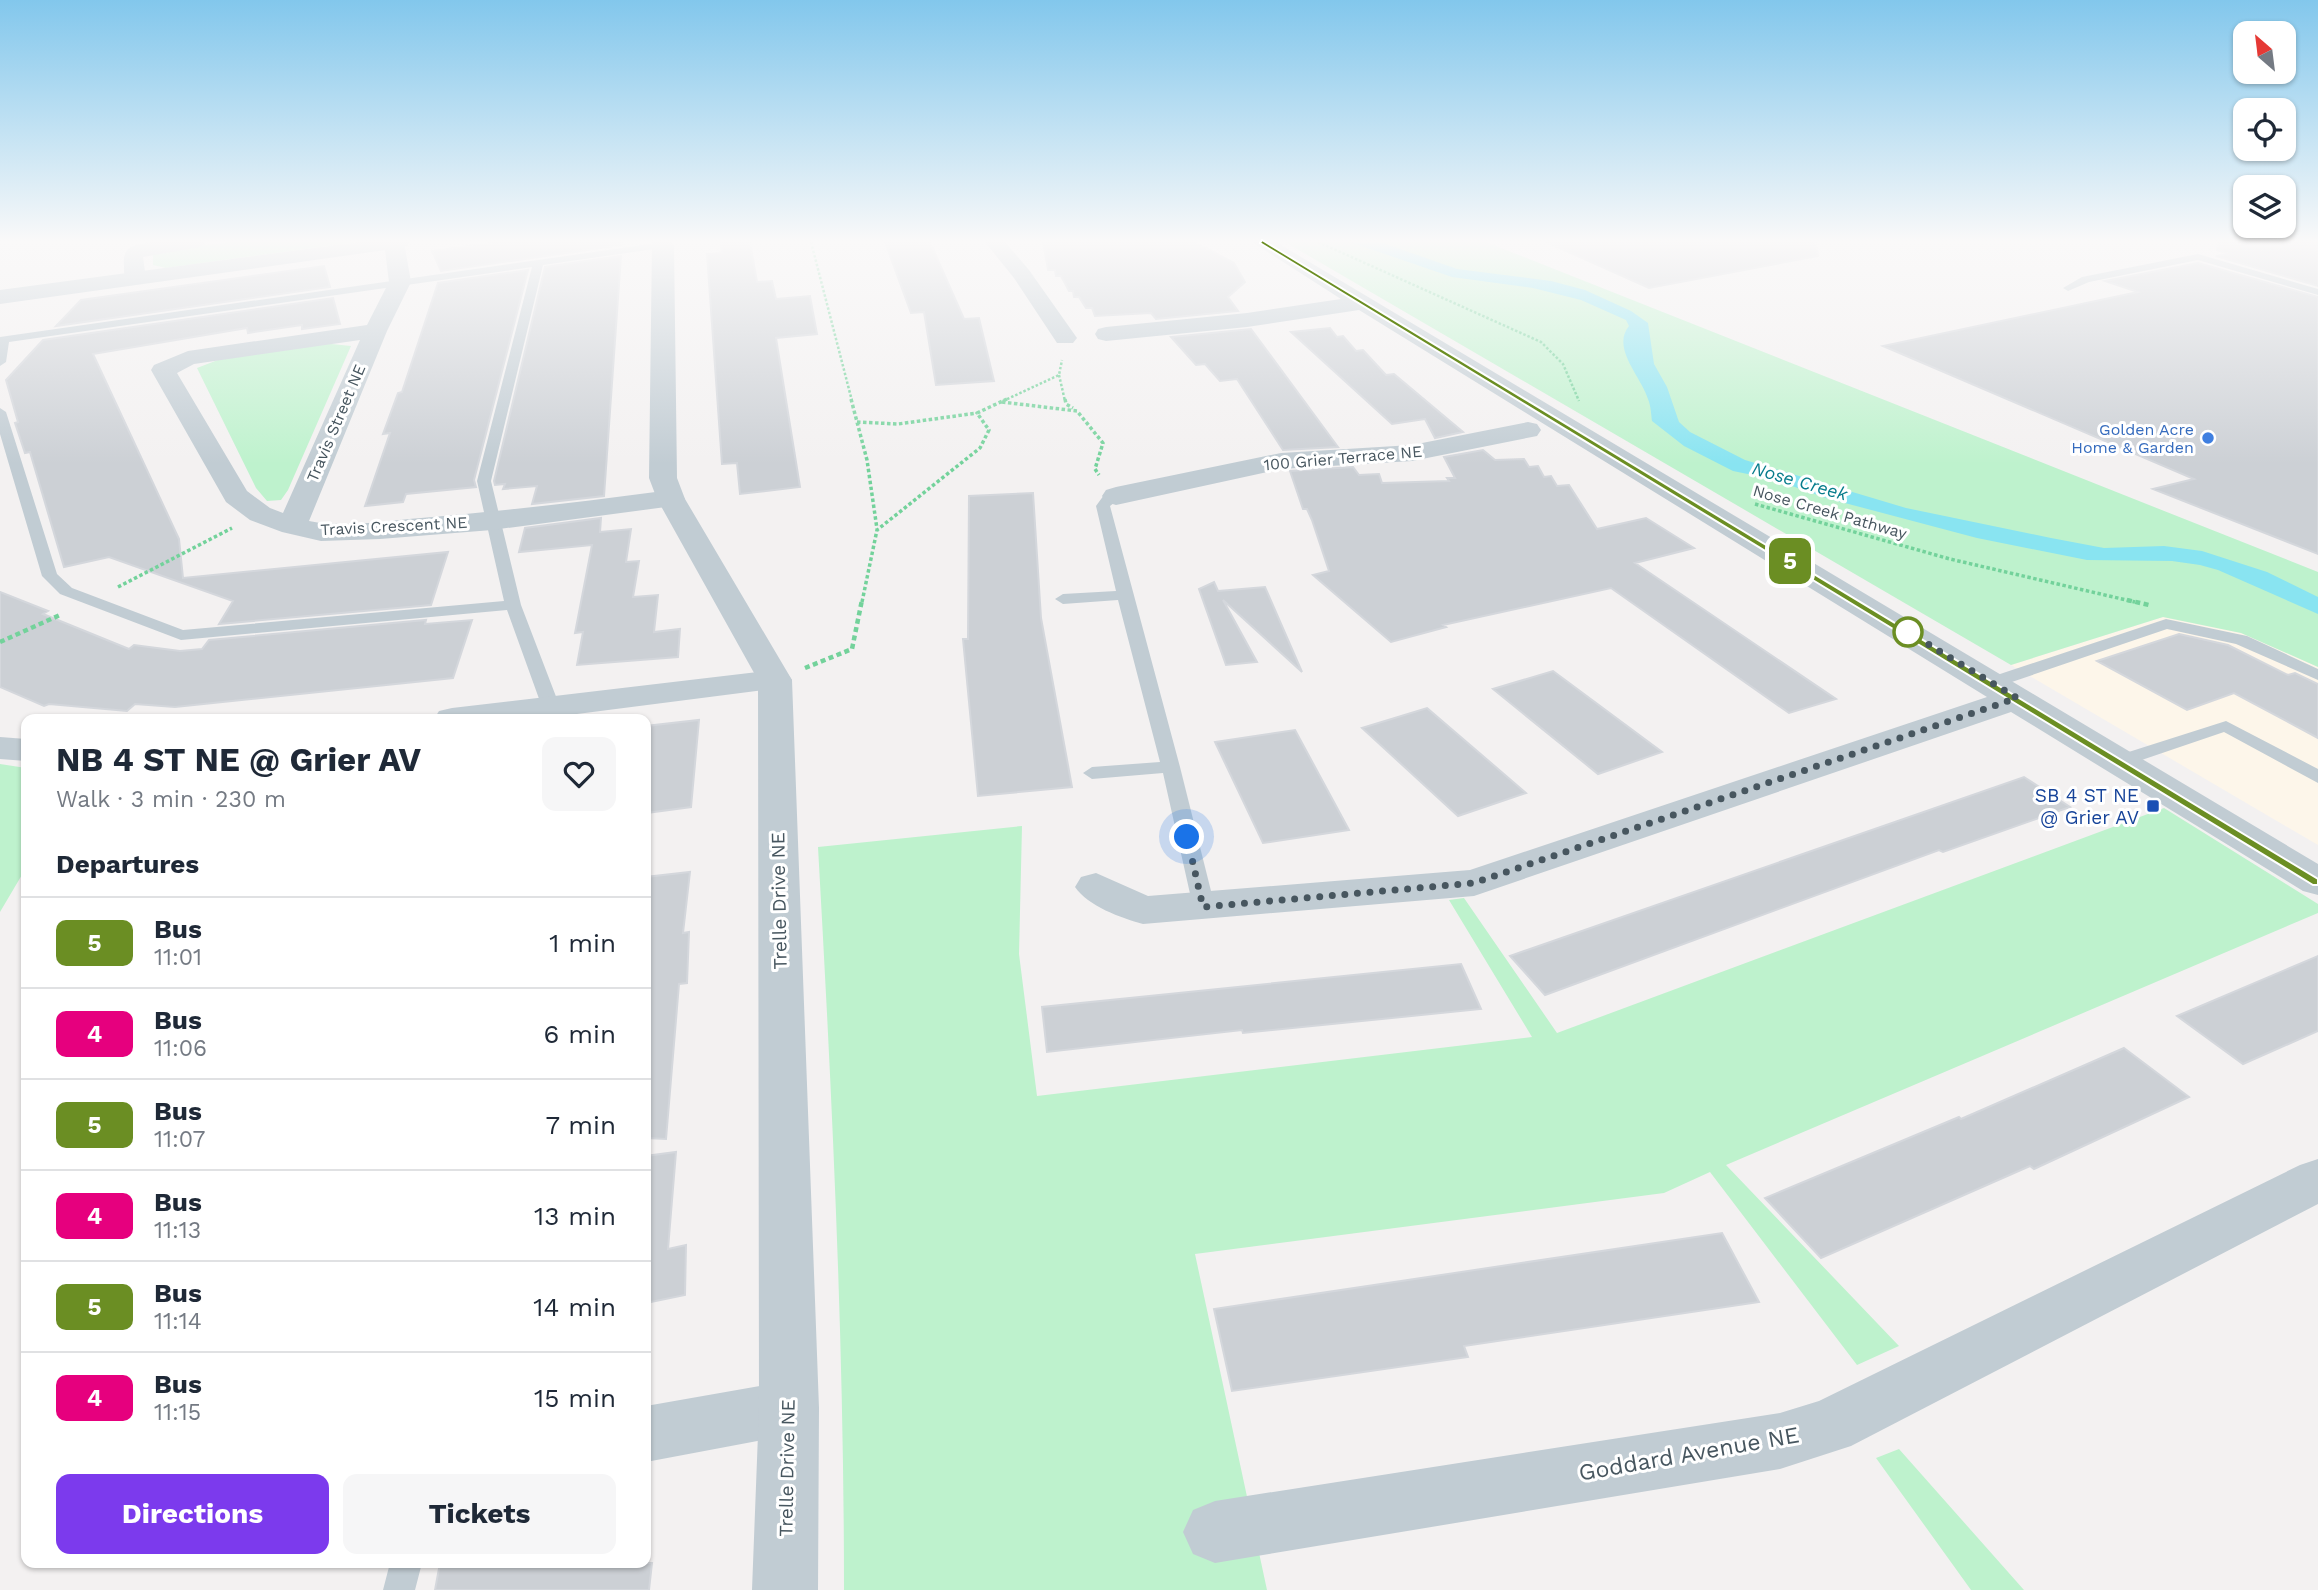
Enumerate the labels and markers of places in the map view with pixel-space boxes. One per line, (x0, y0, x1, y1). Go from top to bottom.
place label: Golden Acre Home & Garden (2071, 420, 2194, 457)
marker: Golden Acre Home & Garden (2200, 430, 2216, 446)
unlabelled marker (1893, 617, 1923, 647)
place label: SB 4 ST NE @ Grier AV (2035, 784, 2139, 829)
marker: SB 4 ST NE @ Grier AV (2145, 798, 2161, 814)

